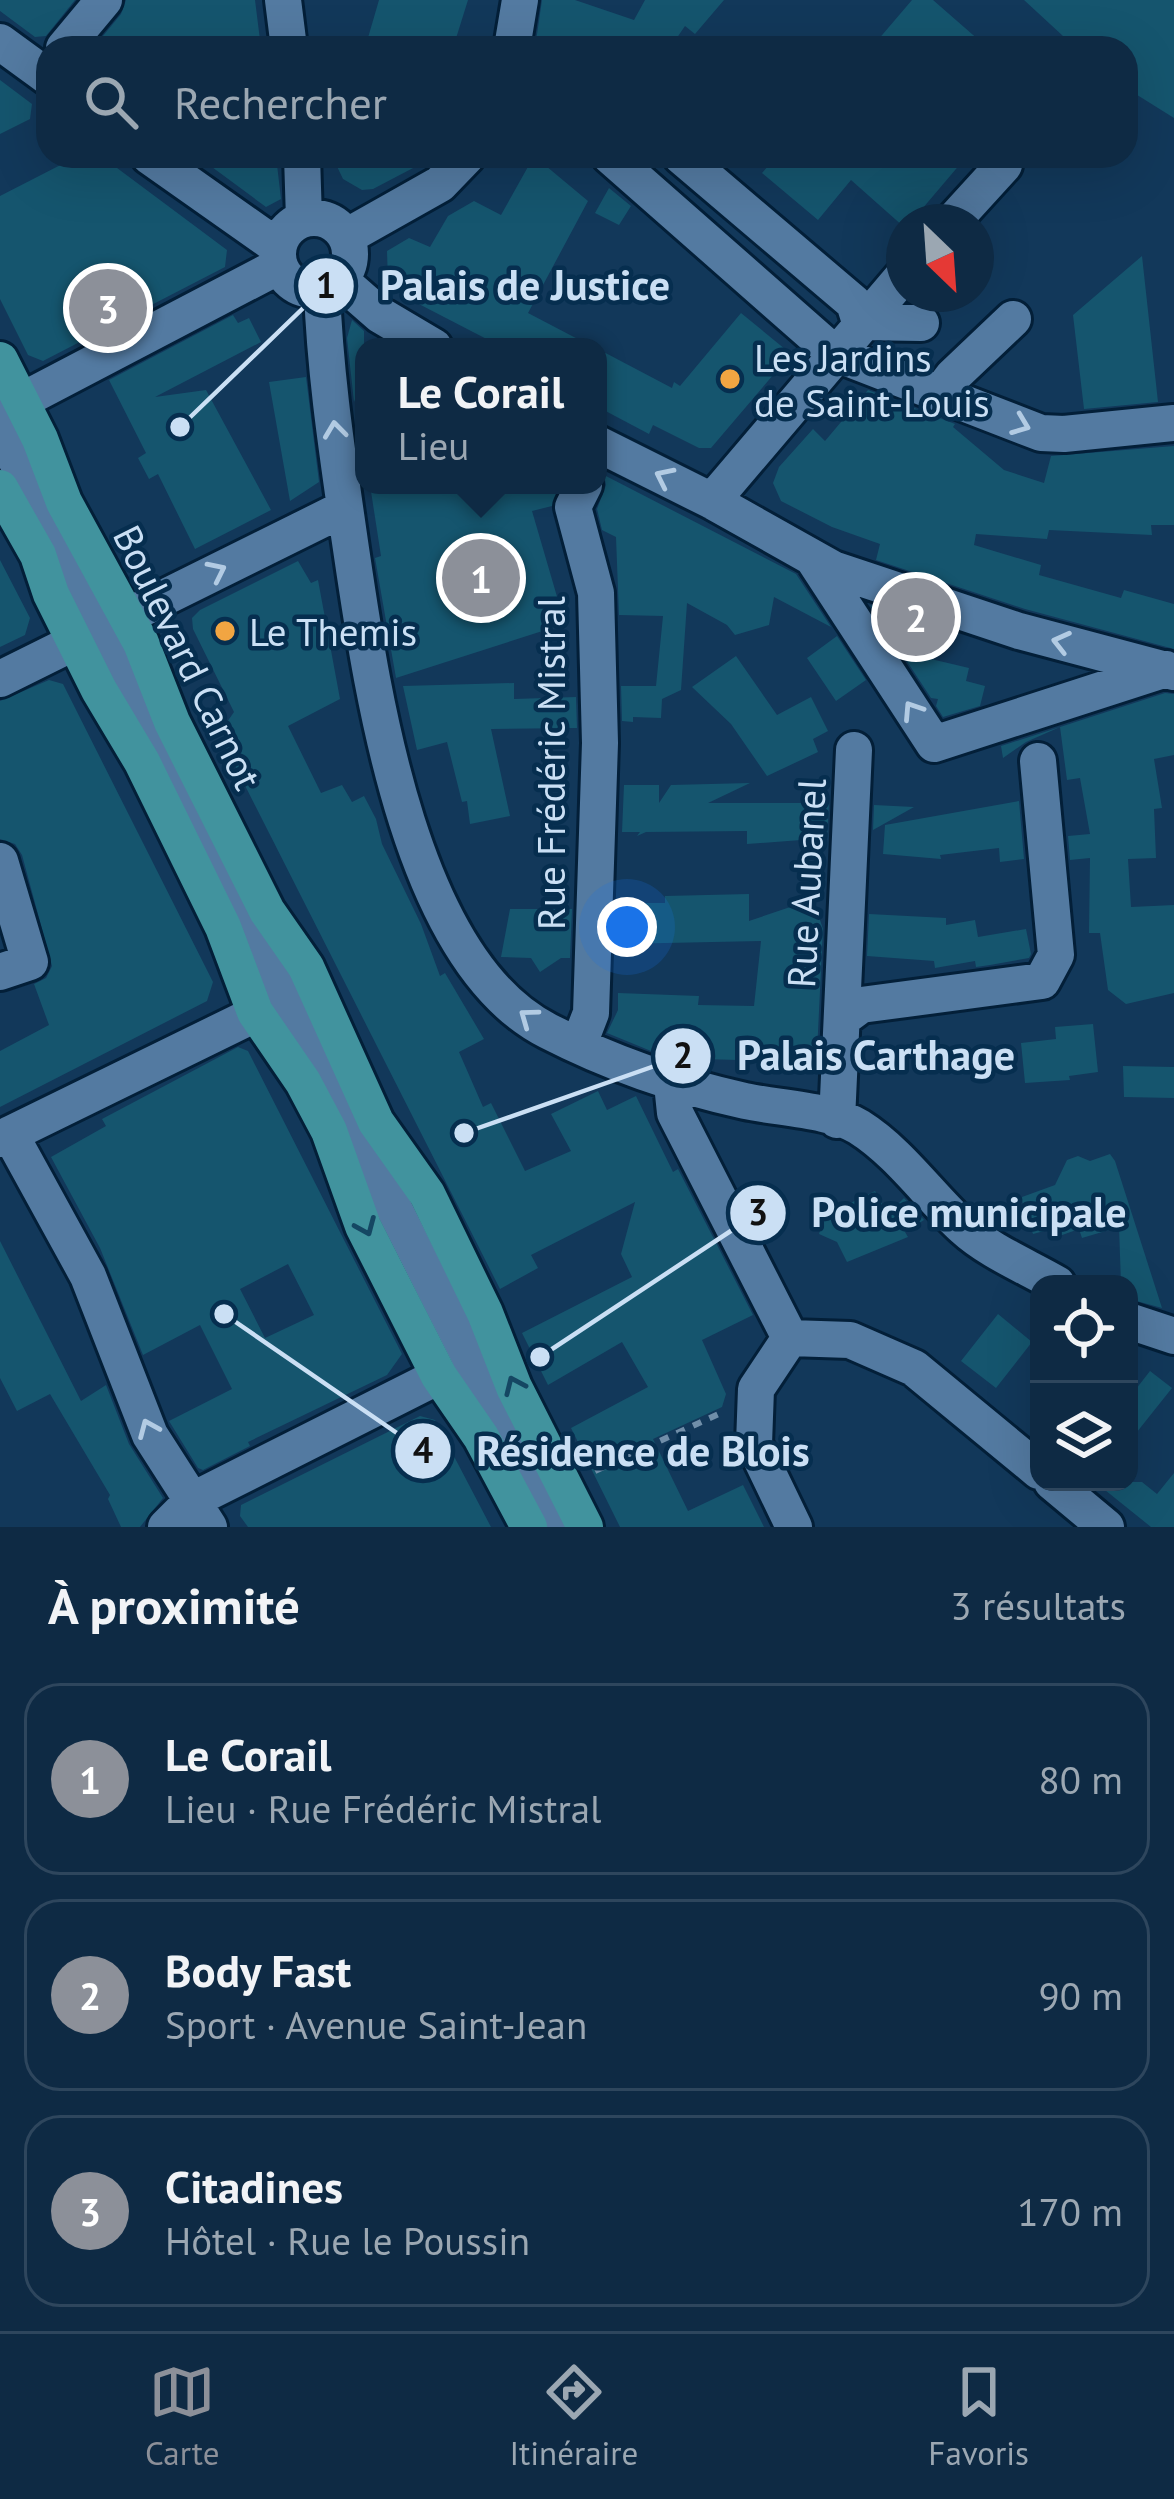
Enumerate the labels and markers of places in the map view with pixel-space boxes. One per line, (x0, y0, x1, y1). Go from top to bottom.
callout: Palais de Justice (296, 247, 694, 325)
pin: 3 (69, 263, 147, 353)
place label: Les Jardins de Saint-Louis (754, 332, 990, 428)
marker: Les Jardins de Saint-Louis (717, 366, 743, 392)
pin: 1 (442, 533, 520, 623)
pin: 2 (877, 572, 955, 662)
place label: Le Themis (249, 606, 417, 657)
marker: Le Themis (212, 618, 238, 644)
callout: Palais Carthage (653, 1017, 1040, 1095)
callout: Police municipale (728, 1174, 1151, 1252)
callout: Résidence de Blois (393, 1412, 834, 1490)

